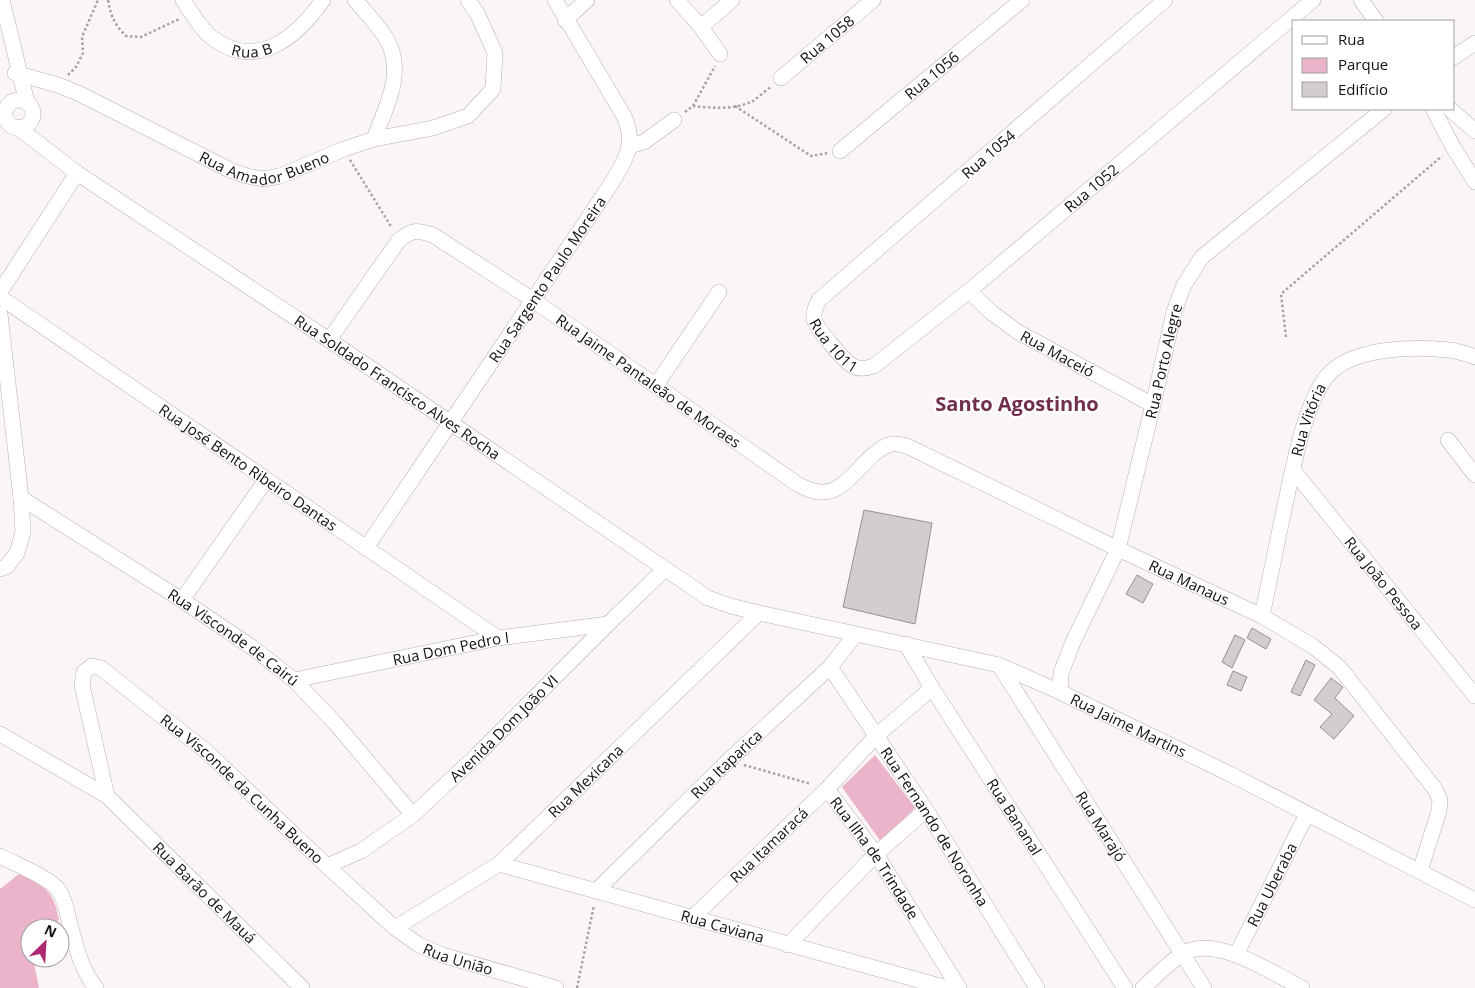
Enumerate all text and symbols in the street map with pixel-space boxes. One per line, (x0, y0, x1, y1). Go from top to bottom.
street label: Rua 1058 (795, 11, 858, 68)
legend (1292, 20, 1455, 110)
text: Rua (1338, 29, 1365, 49)
street label: Rua B (230, 38, 275, 62)
street label: Rua 1056 (900, 47, 963, 103)
text: Parque (1338, 54, 1388, 74)
text: Edifício (1338, 79, 1388, 99)
street label: Rua 1054 (957, 125, 1019, 183)
street label: Rua Amador Bueno (197, 144, 333, 162)
text: Rua Amador Bueno (196, 146, 332, 190)
street label: Rua 1052 (1060, 159, 1122, 216)
street label: Rua Sargento Paulo Moreira (484, 192, 610, 366)
street label: Rua Porto Alegre (1140, 300, 1186, 421)
street label: Rua Jaime Pantaleão de Moraes (552, 309, 745, 452)
street label: Rua Soldado Francisco Alves Rocha (291, 310, 504, 464)
street label: Rua 1011 (805, 315, 862, 377)
street label: Rua Maceió (1017, 325, 1098, 381)
street label: Rua Vitória (1286, 379, 1330, 458)
district label: Santo Agostinho (935, 390, 1099, 417)
street label: Rua José Bento Ribeiro Dantas (155, 399, 341, 535)
street label: Rua João Pessoa (1340, 532, 1428, 634)
street label: Rua Manaus (1146, 555, 1233, 609)
street label: Rua Visconde de Cairú (164, 584, 303, 690)
street label: Rua Dom Pedro I (391, 627, 510, 669)
street label: Avenida Dom João VI (445, 670, 562, 786)
street label: Rua Jaime Martins (1067, 689, 1190, 762)
street label: Rua Visconde da Cunha Bueno (157, 709, 328, 868)
street label: Rua Itaparica (686, 725, 766, 803)
street label: Rua Mexicana (543, 740, 627, 822)
street label: Rua Fernando de Noronha (876, 743, 994, 910)
street label: Rua Bananal (983, 774, 1047, 859)
street label: Rua Marajó (1072, 787, 1131, 865)
street label: Rua Ilha de Trindade (826, 792, 924, 923)
street label: Rua Itamaracá (725, 803, 812, 887)
street label: Rua Barão de Mauá (149, 837, 261, 948)
street label: Rua Uberaba (1242, 839, 1301, 930)
street label: Rua Caviana (679, 905, 767, 947)
north arrow (20, 918, 70, 968)
text: N (42, 920, 60, 942)
street label: Rua União (420, 938, 495, 979)

